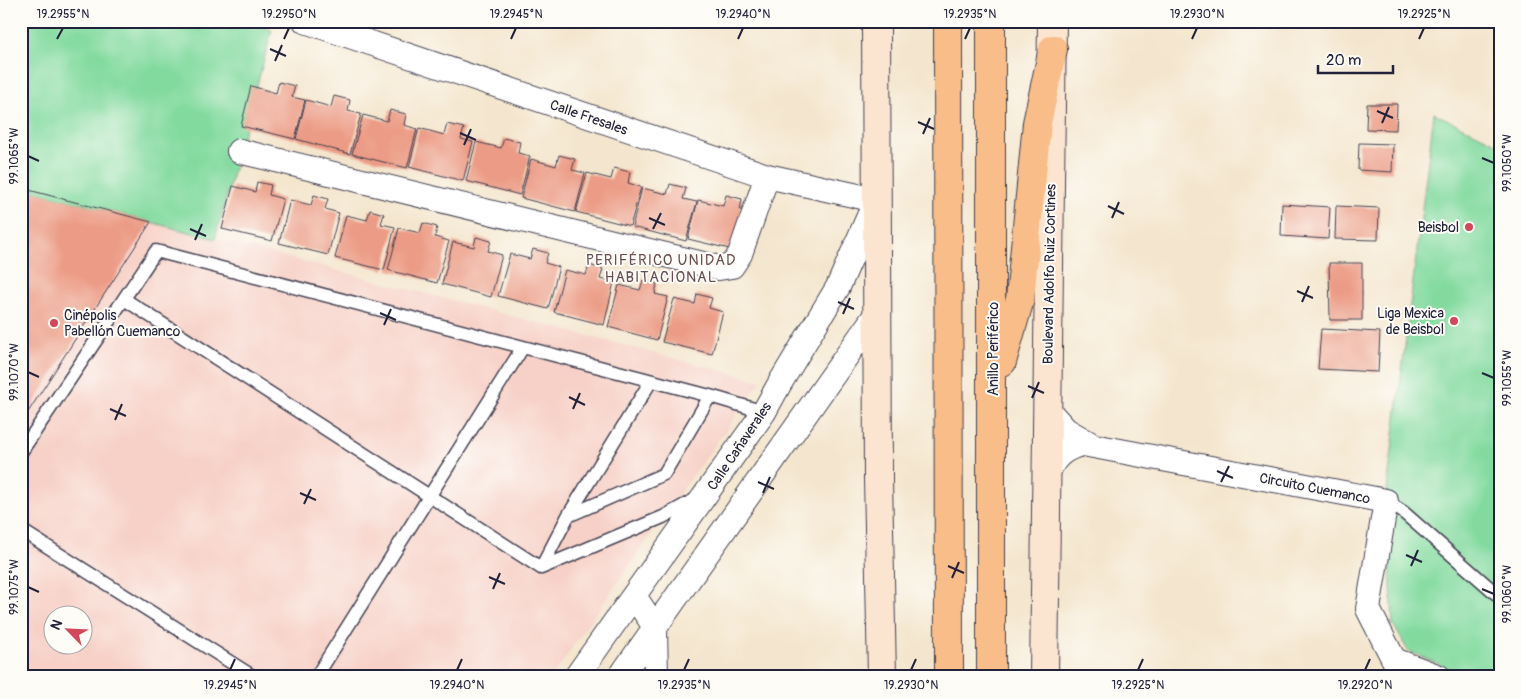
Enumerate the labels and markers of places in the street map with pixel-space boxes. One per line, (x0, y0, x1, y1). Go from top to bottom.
place label: Beisbol (1418, 219, 1459, 236)
marker: Beisbol (1463, 221, 1475, 233)
place label: Liga Mexica de Beisbol (1377, 305, 1444, 338)
place label: Cinépolis Pabellón Cuemanco (64, 307, 181, 340)
marker: Liga Mexica de Beisbol (1448, 315, 1460, 327)
marker: Cinépolis Pabellón Cuemanco (48, 317, 60, 329)

